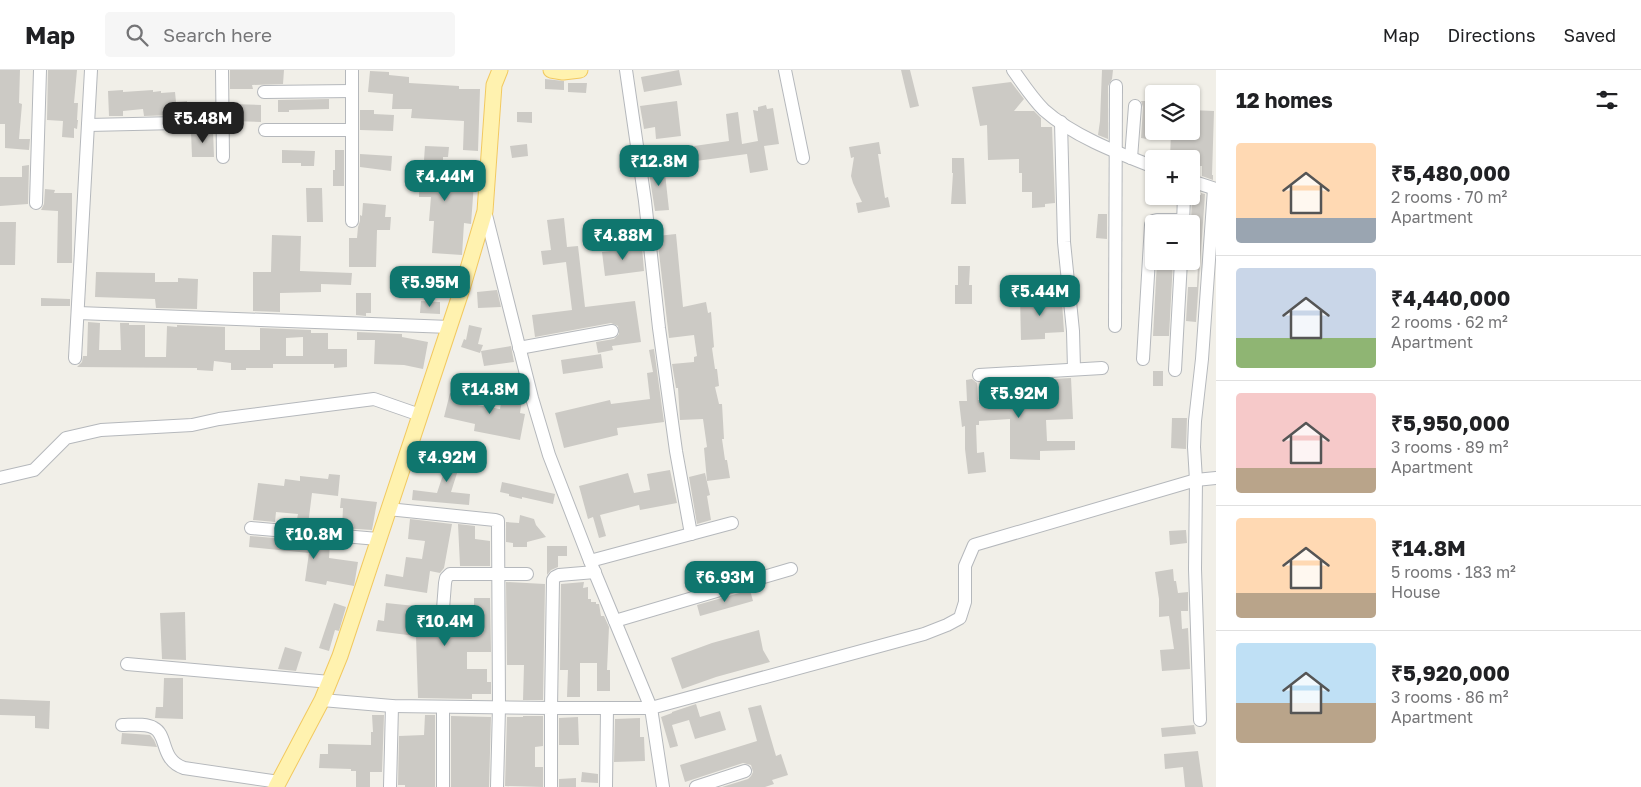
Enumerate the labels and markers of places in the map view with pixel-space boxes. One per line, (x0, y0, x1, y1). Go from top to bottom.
pin: ₹5.48M (162, 102, 244, 144)
pin: ₹12.8M (618, 144, 700, 187)
pin: ₹4.44M (404, 160, 486, 202)
pin: ₹4.88M (582, 218, 664, 261)
pin: ₹5.95M (389, 266, 471, 308)
pin: ₹5.44M (999, 274, 1081, 317)
pin: ₹14.8M (449, 372, 531, 415)
pin: ₹5.92M (978, 376, 1060, 419)
pin: ₹4.92M (406, 440, 488, 483)
pin: ₹10.8M (273, 518, 355, 560)
pin: ₹6.93M (684, 560, 766, 603)
pin: ₹10.4M (404, 604, 486, 647)

